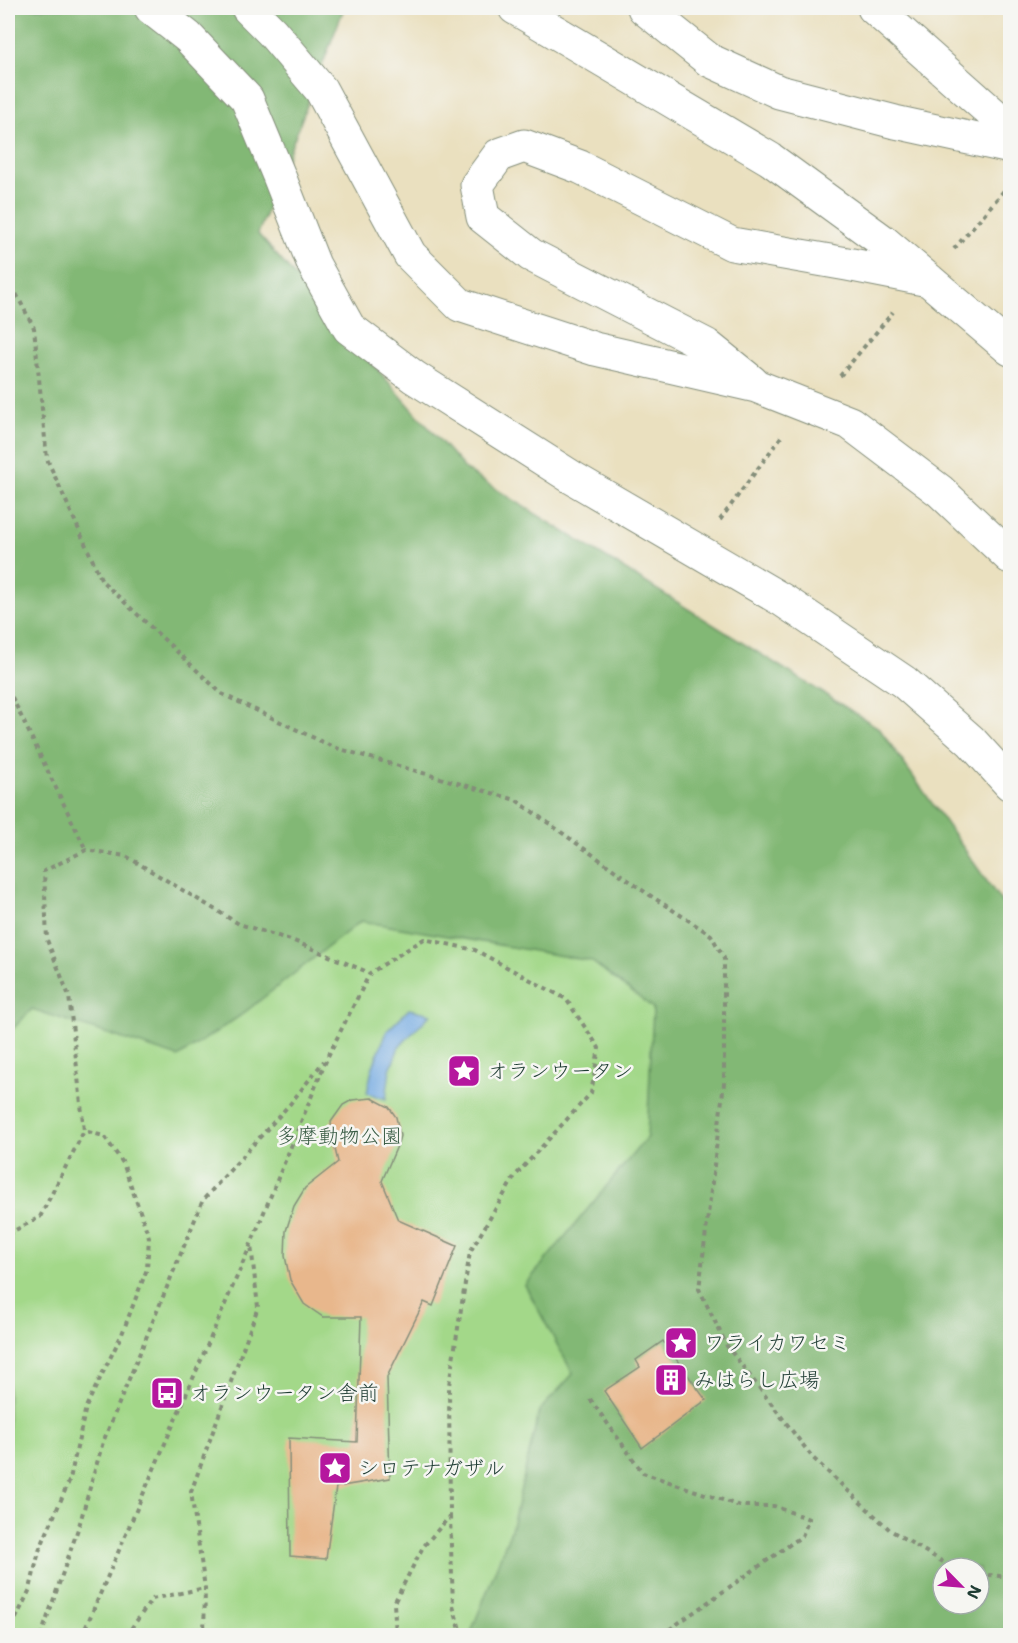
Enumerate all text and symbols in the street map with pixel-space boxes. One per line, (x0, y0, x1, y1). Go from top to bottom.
place icon: オランウータン (446, 1053, 482, 1089)
place label: オランウータン (487, 1057, 634, 1085)
park label: 多摩動物公園 (276, 1122, 402, 1150)
place icon: ワライカワセミ (663, 1325, 699, 1361)
place label: ワライカワセミ (704, 1329, 850, 1357)
building icon: みはらし広場 (653, 1362, 689, 1398)
place label: みはらし広場 (694, 1366, 820, 1394)
bus stop icon: オランウータン舎前 (149, 1375, 185, 1411)
place label: オランウータン舎前 (190, 1379, 379, 1407)
place icon: シロテナガザル (317, 1450, 353, 1486)
place label: シロテナガザル (358, 1454, 505, 1482)
north arrow (931, 1556, 991, 1616)
text: N (962, 1582, 986, 1602)

